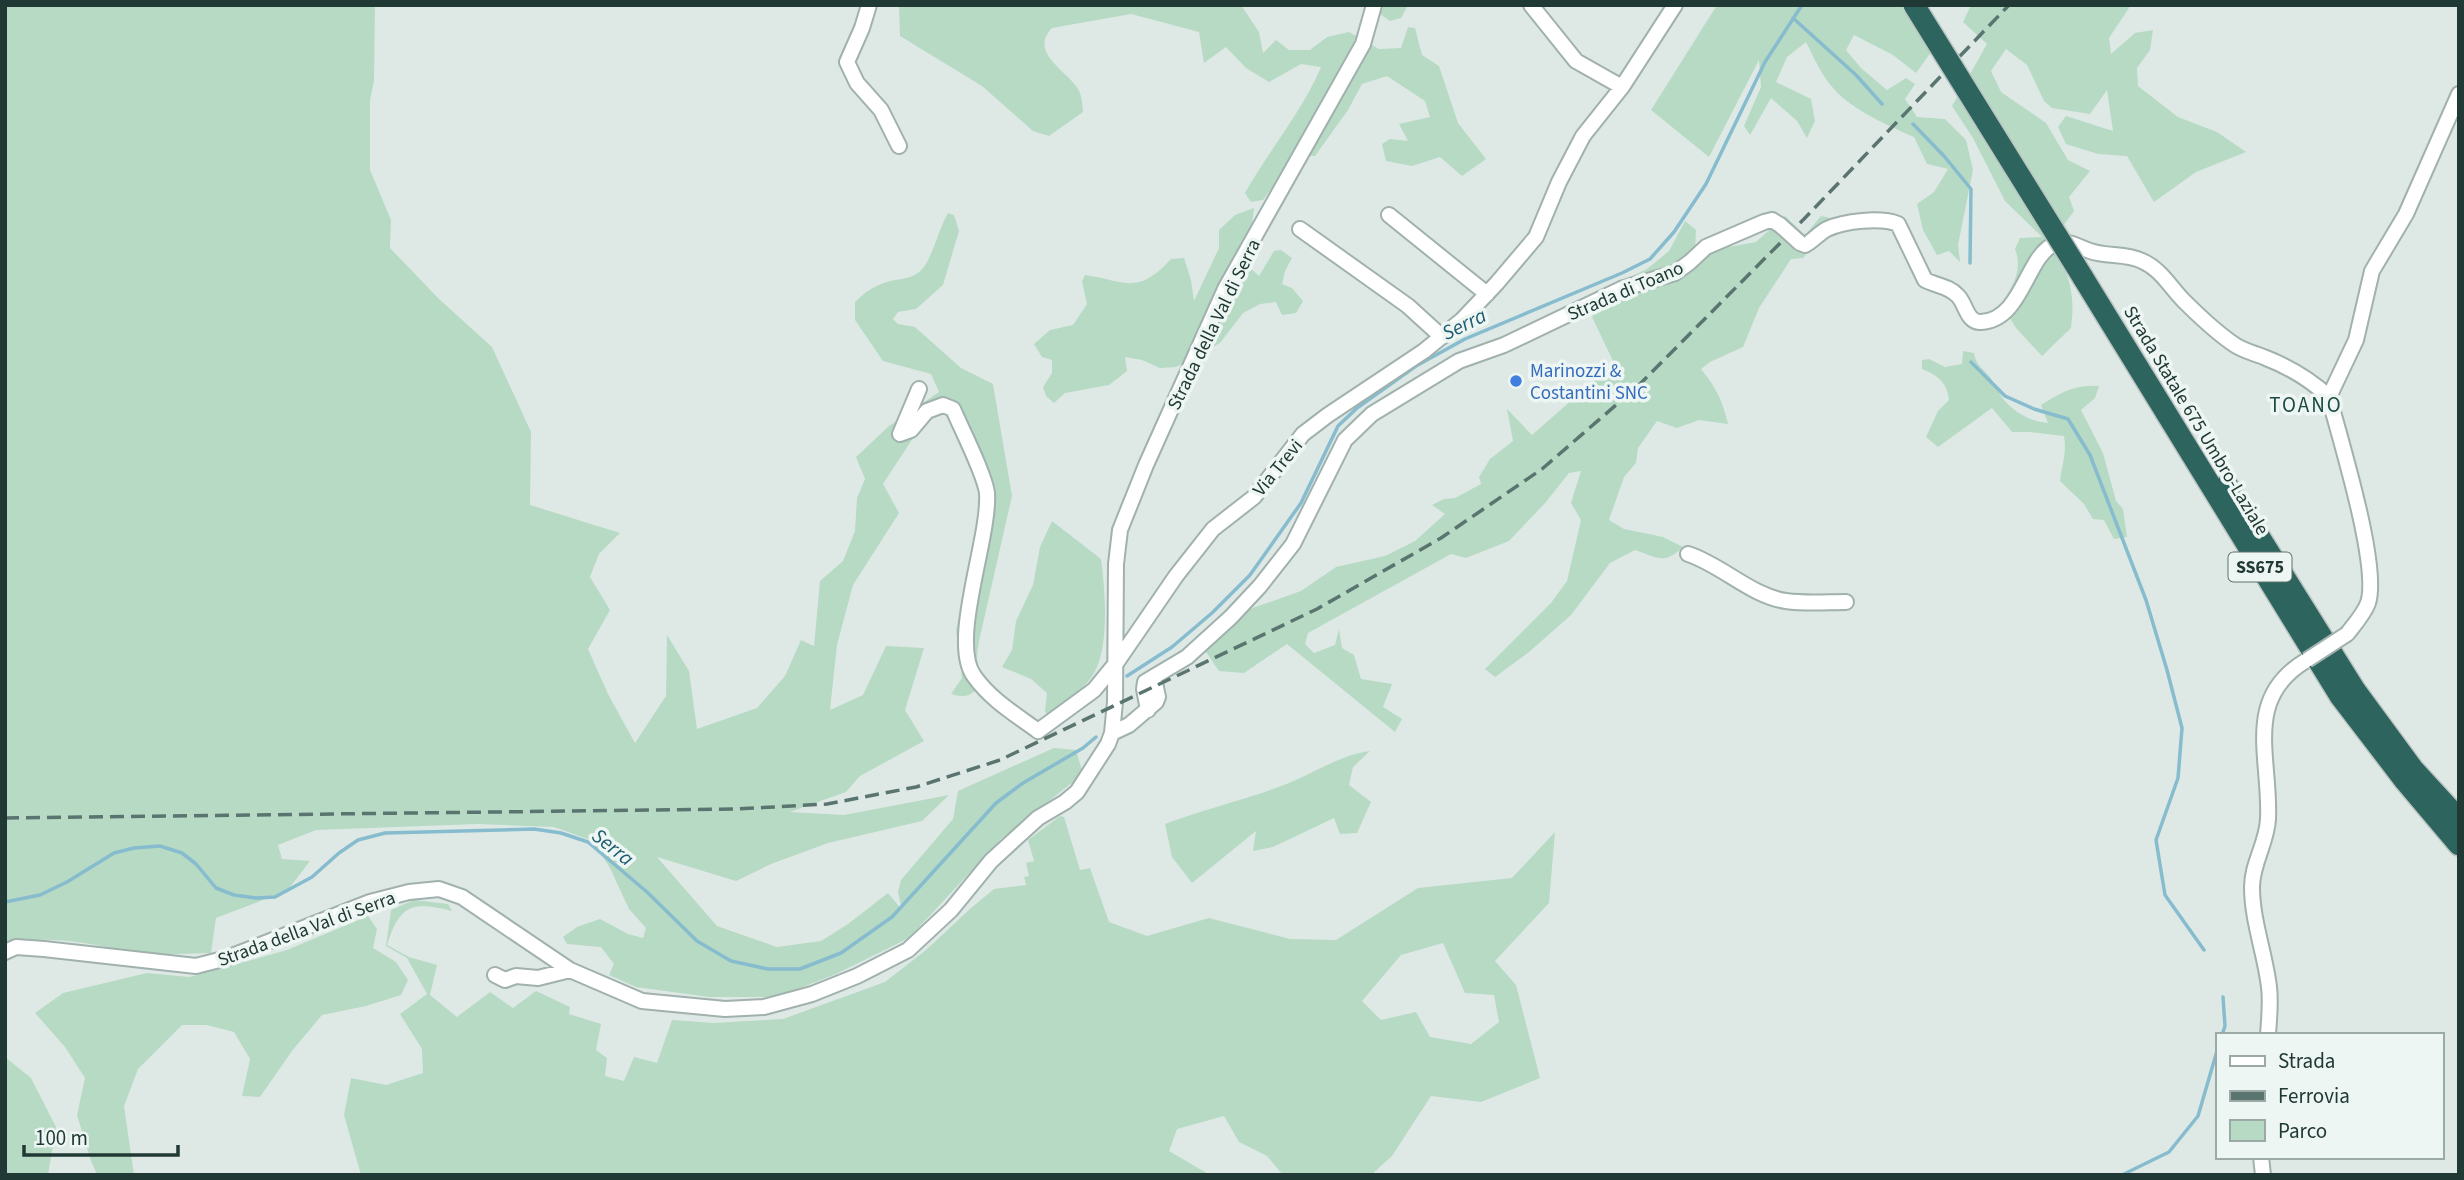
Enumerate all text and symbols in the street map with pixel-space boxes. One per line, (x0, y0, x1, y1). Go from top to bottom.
street label: Strada della Val di Serra (1161, 235, 1268, 415)
street label: Strada di Toano (1563, 255, 1688, 328)
water label: Serra (1437, 300, 1491, 348)
street label: Strada Statale 675 Umbro-Laziale (2116, 301, 2275, 541)
place label: Marinozzi & Costantini SNC (1530, 358, 1648, 407)
marker: Marinozzi & Costantini SNC (1508, 373, 1524, 389)
district label: TOANO (2269, 390, 2343, 420)
street label: Via Trevi (1247, 434, 1310, 502)
road number: SS675 (2228, 552, 2292, 582)
water label: Serra (586, 821, 640, 873)
street label: Strada della Val di Serra (214, 885, 399, 974)
legend (2216, 1033, 2443, 1159)
text: Strada (2278, 1046, 2335, 1076)
text: Ferrovia (2278, 1081, 2350, 1111)
scale bar (24, 1114, 178, 1158)
text: Parco (2278, 1116, 2327, 1146)
text: 100 m (35, 1123, 88, 1153)

